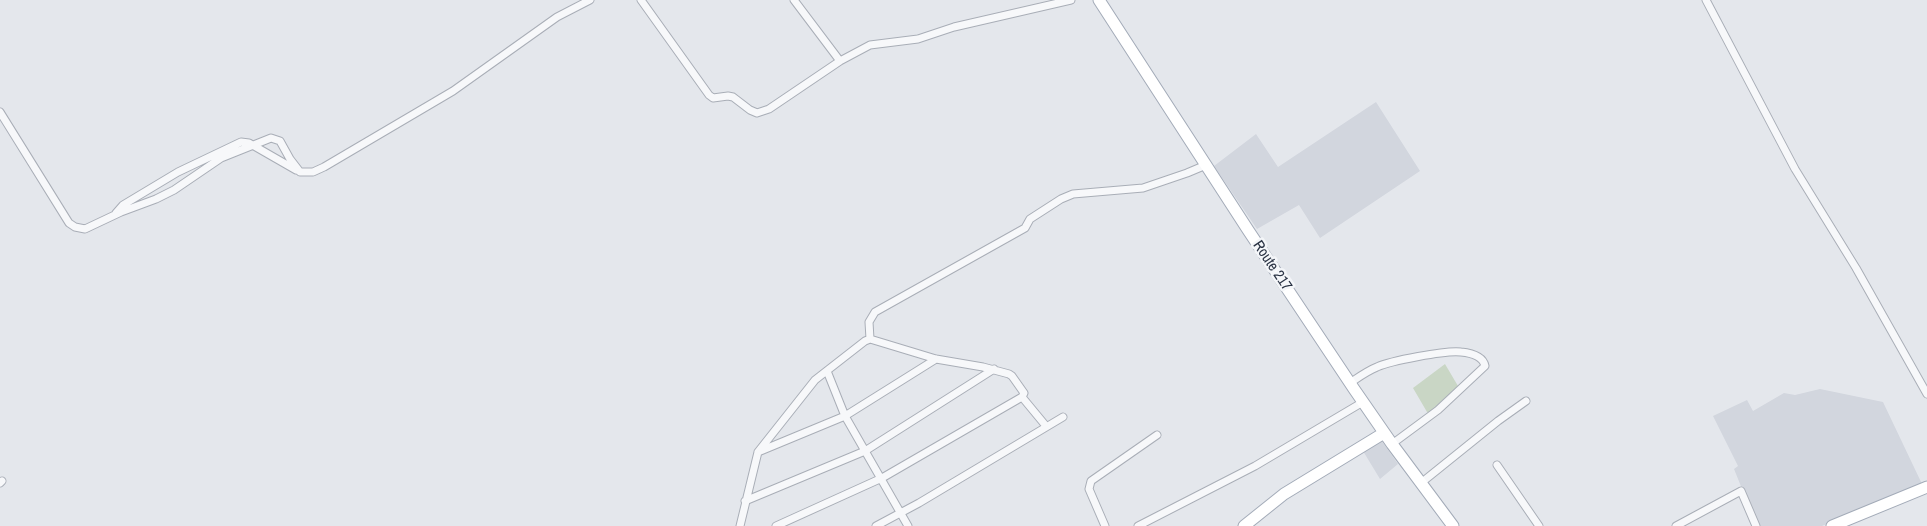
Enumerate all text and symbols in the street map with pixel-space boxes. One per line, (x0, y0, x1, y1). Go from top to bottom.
street label: Route 217 (1249, 237, 1295, 295)

